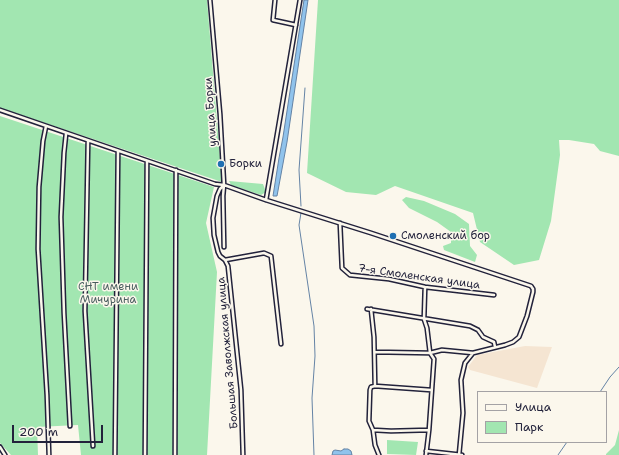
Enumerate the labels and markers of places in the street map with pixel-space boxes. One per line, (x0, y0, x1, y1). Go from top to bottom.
place label: Борки (229, 157, 262, 171)
marker: Борки (216, 159, 226, 169)
place label: Смоленский бор (401, 229, 490, 243)
marker: Смоленский бор (388, 231, 398, 241)

